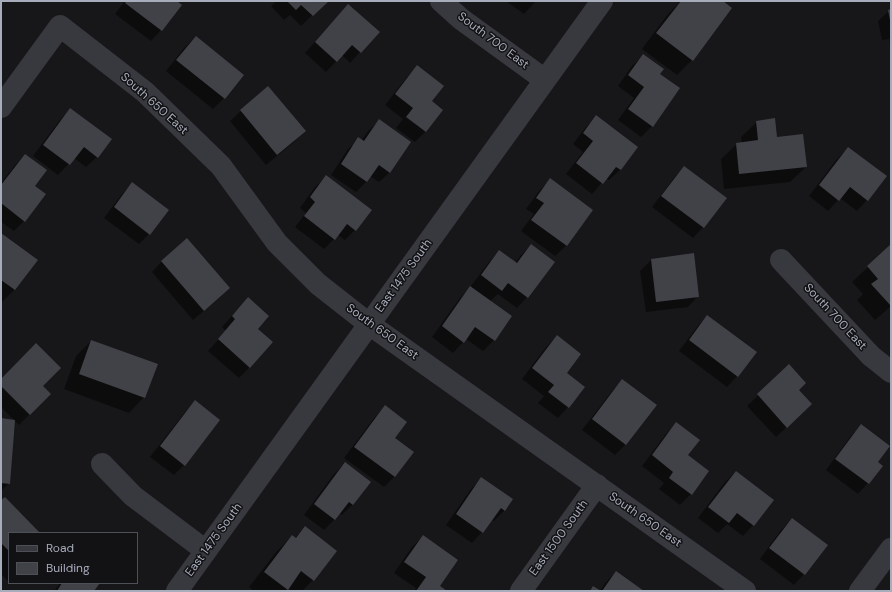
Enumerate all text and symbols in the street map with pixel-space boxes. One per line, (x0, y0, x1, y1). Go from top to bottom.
street label: South 700 East (455, 10, 531, 72)
street label: South 650 East (117, 70, 191, 138)
street label: East 1475 South (373, 237, 435, 315)
street label: South 700 East (801, 281, 869, 353)
street label: South 650 East (343, 301, 421, 363)
street label: South 650 East (606, 490, 684, 550)
street label: East 1500 South (527, 497, 591, 579)
street label: East 1475 South (183, 501, 245, 579)
legend (8, 532, 138, 584)
text: Road (46, 540, 74, 556)
text: Building (46, 560, 90, 576)

